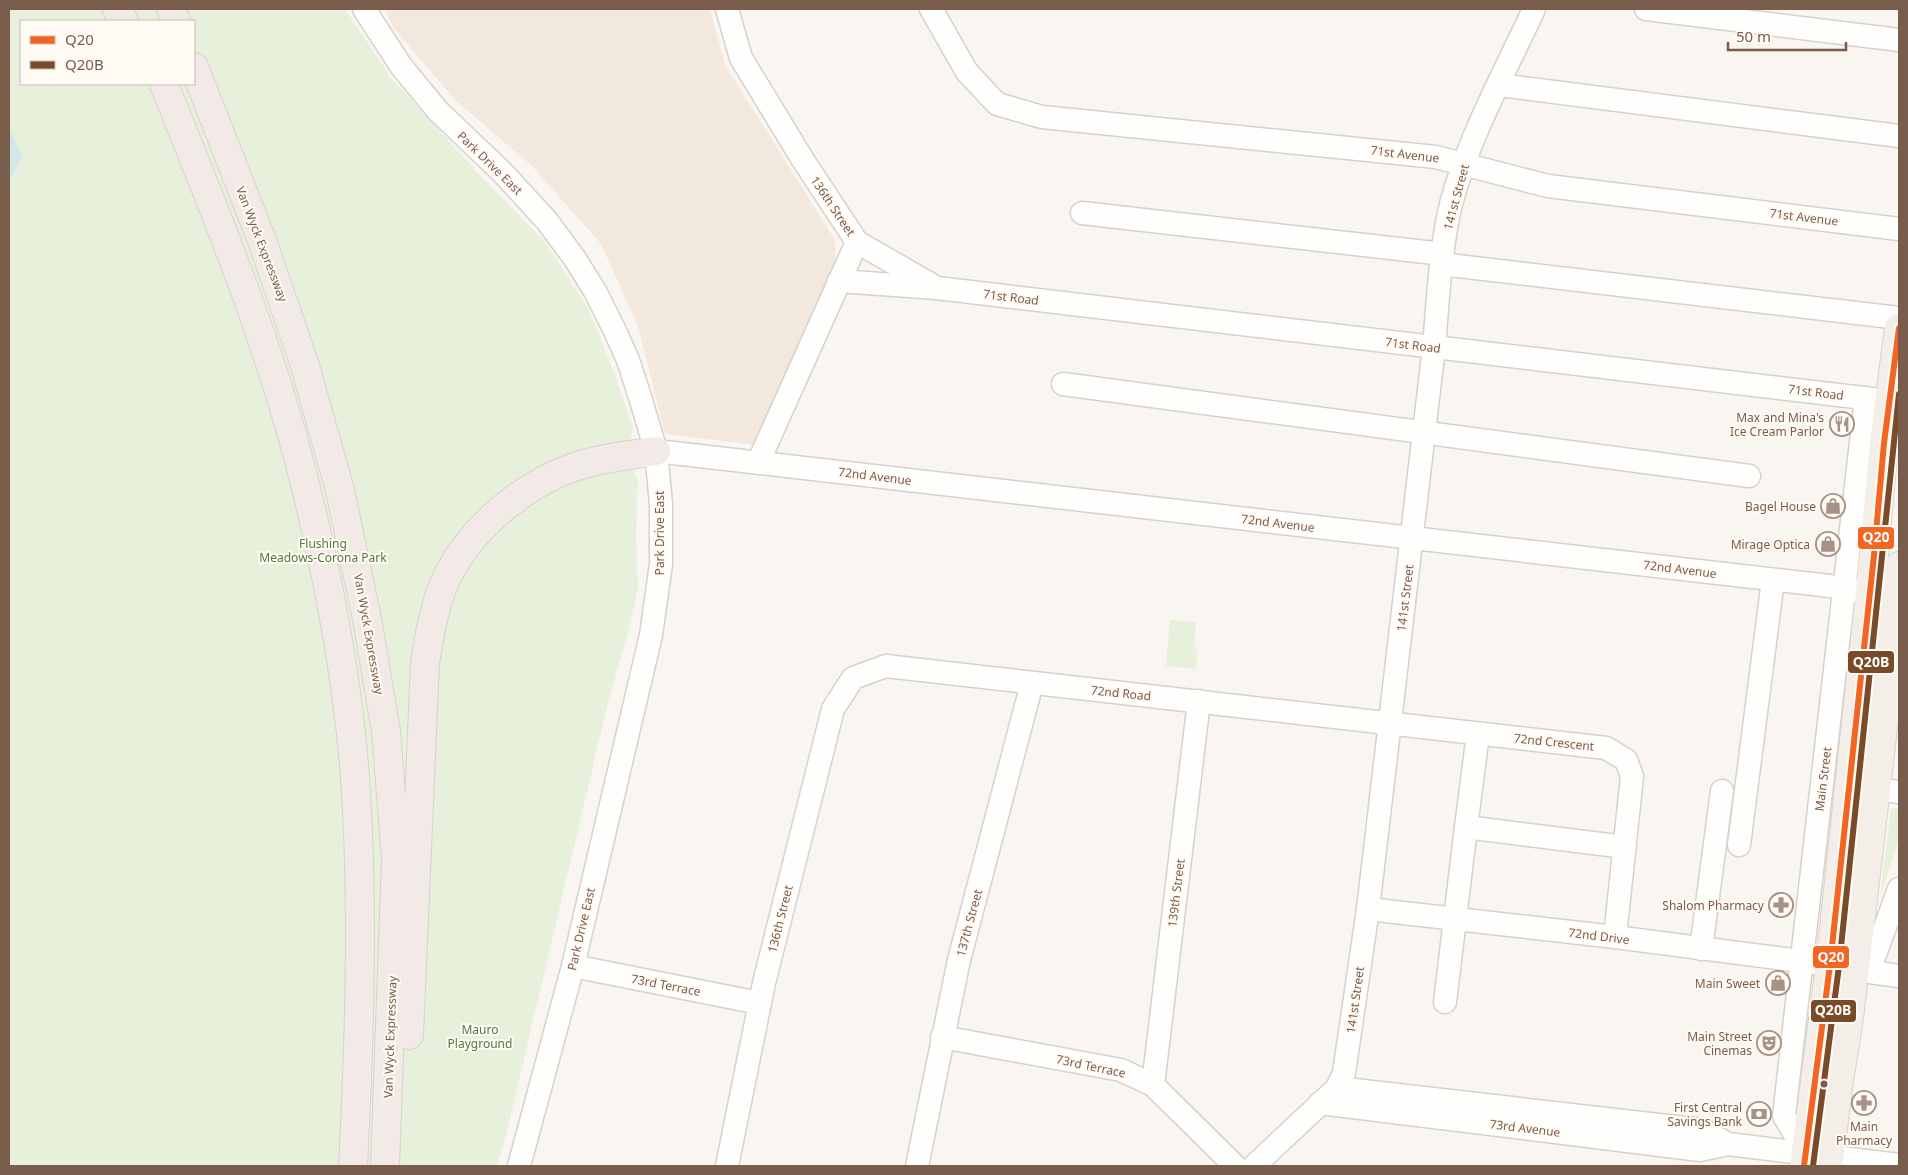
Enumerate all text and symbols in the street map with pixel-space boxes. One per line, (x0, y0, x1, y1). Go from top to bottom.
legend (20, 20, 195, 85)
scale bar (1728, 20, 1846, 52)
text: 50 m (1736, 26, 1771, 46)
text: Q20 (65, 29, 94, 49)
text: Q20B (65, 54, 104, 74)
street label: Park Drive East (454, 127, 527, 199)
street label: 71st Avenue (1370, 141, 1441, 167)
street label: 141st Street (1439, 162, 1473, 232)
street label: 136th Street (807, 173, 860, 240)
street label: Van Wyck Expressway (232, 184, 292, 305)
street label: 71st Avenue (1769, 204, 1840, 230)
street label: 71st Road (982, 285, 1040, 309)
street label: 71st Road (1384, 333, 1442, 357)
street label: 71st Road (1787, 380, 1845, 404)
place label: Max and Mina's Ice Cream Parlor (1730, 409, 1824, 440)
restaurant icon: Max and Mina's Ice Cream Parlor (1829, 411, 1855, 437)
street label: 72nd Avenue (837, 463, 913, 489)
street label: Park Drive East (651, 490, 668, 575)
shop icon: Bagel House (1820, 493, 1846, 519)
place label: Bagel House (1745, 498, 1816, 515)
street label: 72nd Avenue (1240, 510, 1316, 536)
line badge: Q20 (1857, 526, 1895, 550)
text: Q20 (1862, 527, 1890, 546)
shop icon: Mirage Optica (1815, 531, 1841, 557)
park label: Flushing Meadows-Corona Park (259, 535, 387, 566)
place label: Mirage Optica (1731, 536, 1810, 553)
street label: 72nd Avenue (1642, 556, 1718, 582)
street label: 141st Street (1392, 563, 1418, 632)
street label: Van Wyck Expressway (350, 572, 388, 697)
line badge: Q20B (1847, 650, 1895, 674)
text: Q20B (1853, 652, 1889, 671)
street label: 72nd Road (1090, 681, 1152, 705)
street label: 72nd Crescent (1513, 729, 1596, 755)
street label: Main Street (1811, 745, 1835, 812)
street label: 139th Street (1163, 857, 1189, 928)
street label: 136th Street (763, 883, 797, 955)
street label: Park Drive East (563, 885, 599, 972)
street label: 137th Street (952, 887, 986, 959)
pharmacy icon: Shalom Pharmacy (1768, 892, 1794, 918)
place label: Shalom Pharmacy (1662, 897, 1765, 914)
street label: 72nd Drive (1568, 924, 1631, 948)
line badge: Q20 (1812, 945, 1850, 969)
text: Q20 (1817, 947, 1845, 966)
street label: 141st Street (1342, 965, 1368, 1035)
street label: 73rd Terrace (630, 970, 702, 1000)
shop icon: Main Sweet (1765, 970, 1791, 996)
street label: Van Wyck Expressway (379, 975, 401, 1098)
place label: Main Sweet (1695, 975, 1761, 992)
line badge: Q20B (1810, 999, 1857, 1023)
text: Q20B (1815, 1000, 1851, 1019)
park label: Mauro Playground (448, 1021, 512, 1052)
place label: Main Street Cinemas (1687, 1028, 1753, 1059)
theatre icon: Main Street Cinemas (1756, 1030, 1782, 1056)
street label: 73rd Terrace (1055, 1050, 1127, 1082)
unlabelled marker (1819, 1079, 1829, 1089)
pharmacy icon: Main Pharmacy (1851, 1090, 1877, 1116)
place label: First Central Savings Bank (1667, 1099, 1743, 1130)
bank icon: First Central Savings Bank (1746, 1101, 1772, 1127)
street label: 73rd Avenue (1489, 1115, 1562, 1141)
place label: Main Pharmacy (1836, 1118, 1893, 1149)

